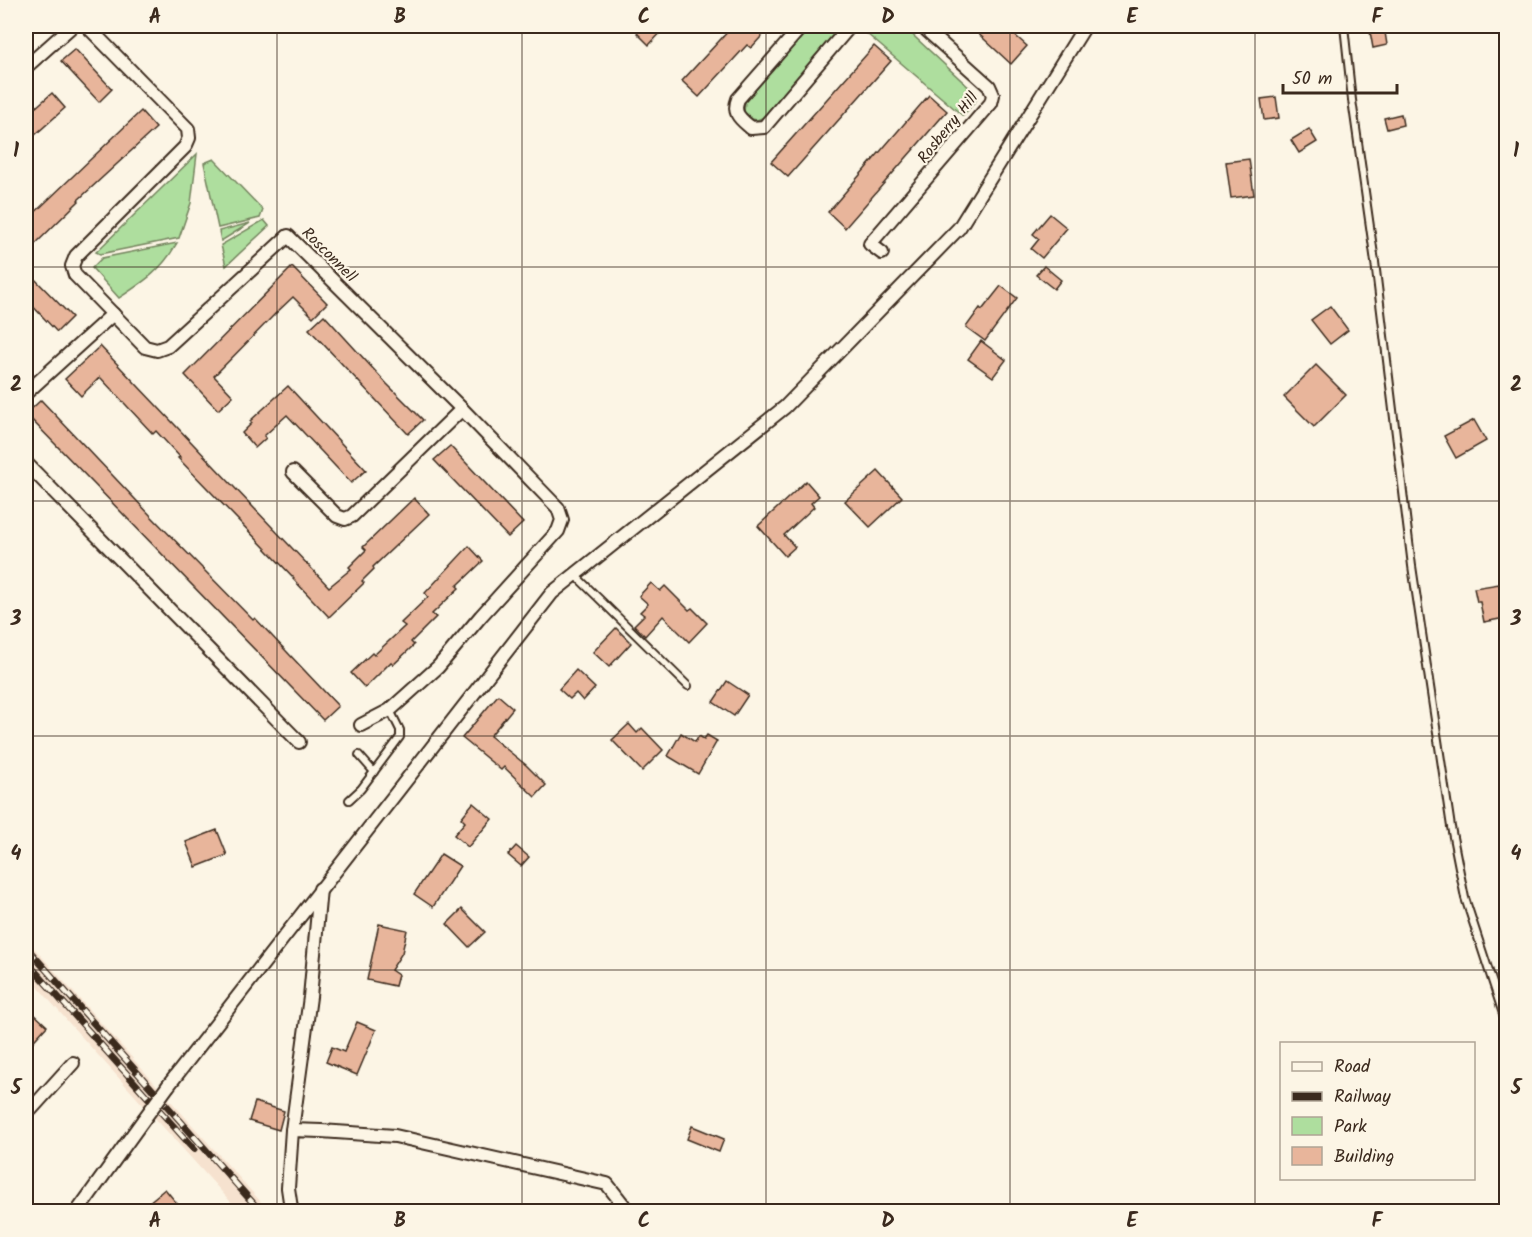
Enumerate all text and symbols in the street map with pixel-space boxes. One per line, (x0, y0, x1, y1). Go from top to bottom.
text: A (149, 2, 161, 34)
text: B (394, 2, 406, 34)
text: C (638, 2, 650, 34)
text: D (881, 2, 895, 34)
text: E (1126, 2, 1138, 34)
text: F (1372, 2, 1384, 34)
scale bar (1283, 57, 1397, 95)
text: 50 m (1292, 65, 1332, 94)
street label: Rosberry Hill (911, 87, 985, 169)
text: 1 (13, 136, 19, 168)
text: 1 (1513, 136, 1519, 168)
street label: Rosconnell (295, 222, 363, 289)
text: 2 (10, 370, 22, 402)
text: 2 (1510, 370, 1522, 402)
text: 3 (10, 604, 22, 636)
text: 3 (1510, 604, 1522, 636)
text: 4 (11, 839, 22, 871)
text: 4 (1511, 839, 1522, 871)
legend (1280, 1042, 1475, 1180)
text: Road (1334, 1053, 1371, 1082)
text: 5 (10, 1073, 23, 1105)
text: 5 (1510, 1073, 1523, 1105)
text: Railway (1334, 1083, 1391, 1112)
text: Park (1334, 1113, 1367, 1142)
text: Building (1334, 1143, 1394, 1172)
text: A (149, 1206, 161, 1237)
text: B (394, 1206, 406, 1237)
text: C (638, 1206, 650, 1237)
text: D (881, 1206, 895, 1237)
text: E (1126, 1206, 1138, 1237)
text: F (1372, 1206, 1384, 1237)

